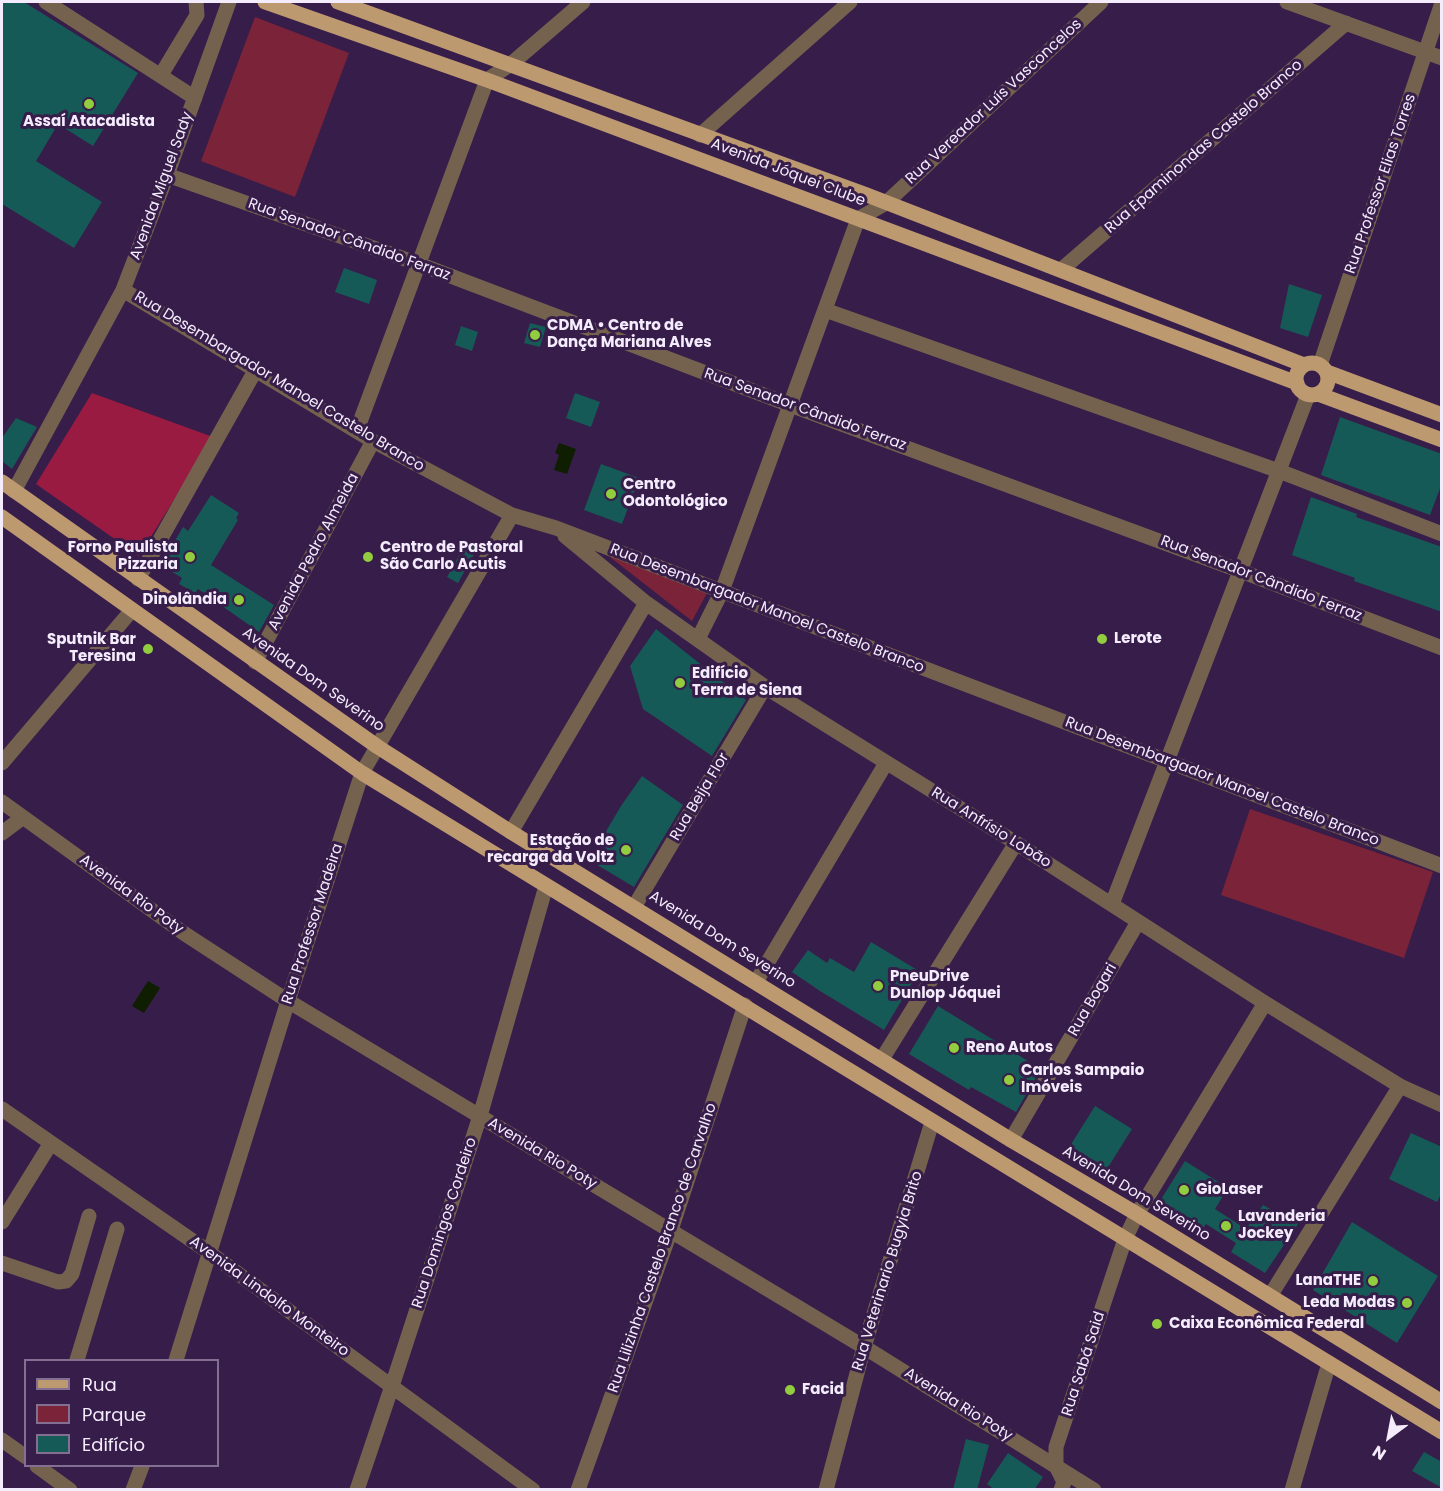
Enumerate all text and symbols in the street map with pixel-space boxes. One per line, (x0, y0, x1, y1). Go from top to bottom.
street label: Rua Vereador Luís Vasconcelos (902, 16, 1086, 188)
street label: Rua Epaminondas Castelo Branco (1102, 56, 1306, 238)
street label: Rua Professor Elias Torres (1342, 92, 1420, 276)
marker: Assaí Atacadista (82, 97, 96, 111)
street label: Avenida Miguel Sady (127, 109, 197, 263)
place label: Assaí Atacadista (23, 113, 155, 131)
street label: Avenida Jóquei Clube (708, 135, 868, 211)
street label: Rua Senador Cândido Ferraz (245, 195, 453, 285)
street label: Rua Desembargador Manoel Castelo Branco (131, 288, 427, 476)
place label: CDMA • Centro de Dança Mariana Alves (547, 317, 712, 352)
marker: CDMA • Centro de Dança Mariana Alves (528, 328, 542, 342)
street label: Rua Senador Cândido Ferraz (701, 365, 909, 455)
street label: Avenida Pedro Almeida (265, 470, 363, 634)
place label: Centro Odontológico (623, 476, 728, 511)
marker: Centro Odontológico (604, 487, 618, 501)
street label: Rua Senador Cândido Ferraz (1158, 532, 1364, 626)
place label: Forno Paulista Pizzaria (68, 539, 178, 574)
place label: Centro de Pastoral São Carlo Acutis (380, 539, 523, 574)
street label: Rua Desembargador Manoel Castelo Branco (607, 541, 927, 677)
marker: Forno Paulista Pizzaria (183, 550, 197, 564)
marker: Centro de Pastoral São Carlo Acutis (361, 550, 375, 564)
place label: Dinolândia (142, 591, 227, 609)
marker: Dinolândia (232, 593, 246, 607)
street label: Avenida Dom Severino (238, 624, 388, 736)
place label: Lerote (1114, 630, 1162, 648)
place label: Sputnik Bar Teresina (47, 631, 136, 666)
marker: Lerote (1095, 632, 1109, 646)
marker: Sputnik Bar Teresina (141, 642, 155, 656)
place label: Edifício Terra de Siena (692, 665, 802, 700)
marker: Edifício Terra de Siena (673, 676, 687, 690)
street label: Rua Desembargador Manoel Castelo Branco (1062, 714, 1382, 850)
street label: Rua Beija Flor (667, 750, 733, 844)
street label: Rua Anfrísio Lobão (928, 784, 1054, 872)
place label: Estação de recarga da Voltz (487, 832, 614, 867)
street label: Rua Professor Madeira (279, 841, 347, 1007)
marker: Estação de recarga da Voltz (619, 843, 633, 857)
street label: Avenida Rio Poty (76, 851, 186, 939)
street label: Avenida Dom Severino (645, 887, 799, 993)
street label: Rua Bogari (1065, 960, 1121, 1040)
place label: PneuDrive Dunlop Jóquei (890, 968, 1001, 1003)
marker: PneuDrive Dunlop Jóquei (871, 979, 885, 993)
place label: Reno Autos (966, 1039, 1053, 1057)
marker: Reno Autos (947, 1041, 961, 1055)
place label: Carlos Sampaio Imóveis (1021, 1062, 1144, 1097)
marker: Carlos Sampaio Imóveis (1002, 1073, 1016, 1087)
street label: Rua Lilizinha Castelo Branco de Carvalho (605, 1101, 721, 1395)
street label: Avenida Rio Poty (484, 1114, 600, 1194)
street label: Rua Domingos Cordeiro (409, 1135, 481, 1311)
street label: Avenida Dom Severino (1059, 1143, 1213, 1245)
street label: Rua Veterinario Bugyia Brito (849, 1169, 927, 1373)
place label: GioLaser (1196, 1181, 1263, 1199)
marker: GioLaser (1177, 1183, 1191, 1197)
place label: Lavanderia Jockey (1238, 1208, 1325, 1243)
marker: Lavanderia Jockey (1219, 1219, 1233, 1233)
street label: Avenida Lindolfo Monteiro (186, 1233, 352, 1361)
place label: LanaTHE (1295, 1272, 1361, 1290)
marker: LanaTHE (1366, 1274, 1380, 1288)
place label: Leda Modas (1303, 1294, 1395, 1312)
marker: Leda Modas (1400, 1296, 1414, 1310)
street label: Rua Sabá Said (1059, 1309, 1109, 1419)
place label: Caixa Econômica Federal (1169, 1315, 1364, 1333)
marker: Caixa Econômica Federal (1150, 1317, 1164, 1331)
legend (24, 1359, 219, 1467)
street label: Avenida Rio Poty (901, 1365, 1015, 1445)
text: Rua (82, 1372, 117, 1397)
place label: Facid (802, 1381, 844, 1399)
marker: Facid (783, 1383, 797, 1397)
text: Parque (82, 1402, 146, 1427)
north arrow (1359, 1407, 1419, 1467)
text: Edifício (82, 1432, 145, 1457)
text: N (1368, 1440, 1390, 1466)

